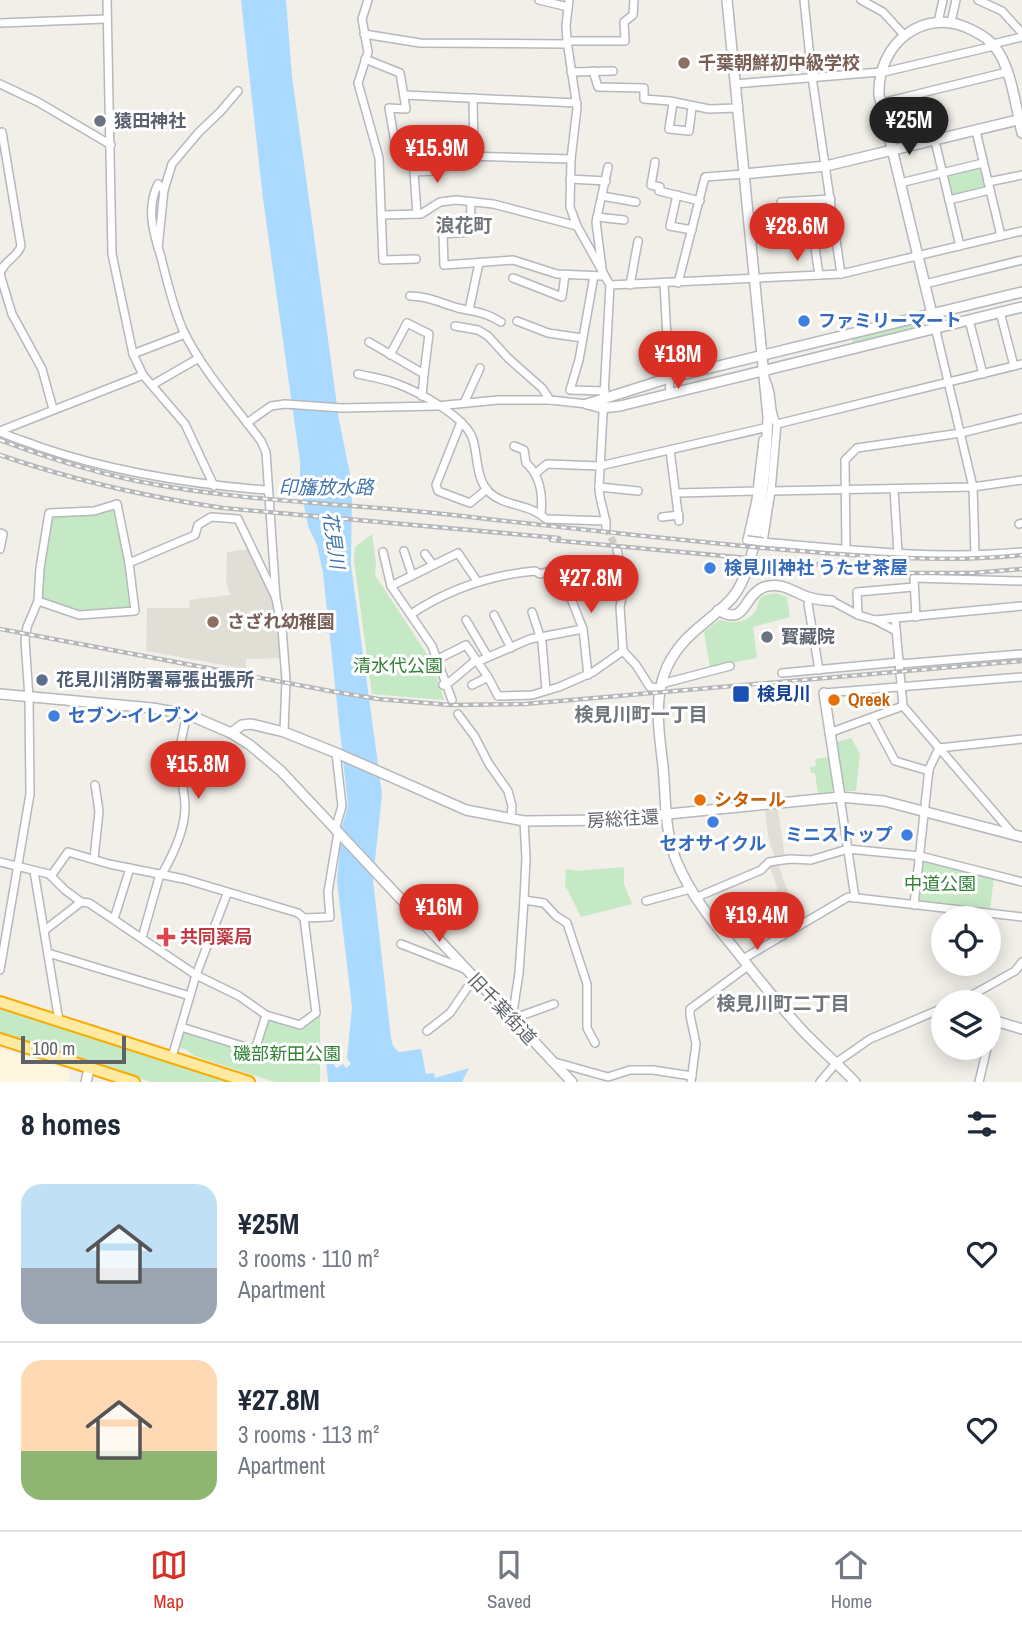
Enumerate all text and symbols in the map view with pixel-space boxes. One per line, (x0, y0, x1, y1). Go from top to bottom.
place label: 千葉朝鮮初中級学校 (698, 50, 860, 75)
marker: 千葉朝鮮初中級学校 (676, 55, 692, 71)
pin: ¥25M (868, 97, 950, 157)
text: ¥25M (885, 104, 933, 135)
place label: 猿田神社 (114, 108, 186, 133)
marker: 猿田神社 (92, 113, 108, 129)
pin: ¥15.9M (380, 125, 494, 185)
text: ¥15.9M (406, 132, 468, 163)
pin: ¥28.6M (740, 204, 854, 263)
text: ¥28.6M (766, 210, 828, 241)
district label: 浪花町 (435, 212, 493, 238)
place label: ファミリーマート (818, 308, 962, 333)
marker: ファミリーマート (796, 313, 812, 329)
pin: ¥18M (637, 332, 719, 391)
text: ¥18M (654, 338, 702, 369)
water label: 印旛放水路 (278, 474, 375, 500)
water label: 花見川 (317, 510, 351, 572)
place label: 検見川神社 うたせ茶屋 (724, 555, 908, 580)
pin: ¥27.8M (534, 556, 648, 615)
marker: 検見川神社 うたせ茶屋 (702, 560, 718, 576)
text: ¥27.8M (560, 562, 622, 593)
place label: さざれ幼稚園 (227, 609, 335, 634)
marker: さざれ幼稚園 (205, 614, 221, 630)
place label: 寳藏院 (781, 624, 835, 649)
marker: 寳藏院 (759, 629, 775, 645)
park label: 清水代公園 (353, 653, 443, 678)
place label: 花見川消防署幕張出張所 (56, 667, 254, 692)
marker: 花見川消防署幕張出張所 (34, 672, 50, 688)
place label: 検見川 (757, 681, 811, 706)
marker: 検見川 (731, 684, 751, 704)
place label: Qreek (848, 687, 891, 712)
marker: Qreek (826, 692, 842, 708)
district label: 検見川町一丁目 (574, 701, 708, 727)
place label: セブン-イレブン (68, 703, 199, 728)
marker: セブン-イレブン (46, 708, 62, 724)
pin: ¥15.8M (141, 742, 255, 801)
text: ¥15.8M (167, 748, 229, 779)
place label: シタール (714, 787, 786, 812)
marker: シタール (692, 792, 708, 808)
street label: 房総往還 (586, 804, 660, 833)
marker: セオサイクル (705, 814, 721, 830)
place label: ミニストップ (785, 822, 893, 847)
marker: ミニストップ (899, 827, 915, 843)
place label: セオサイクル (659, 831, 767, 856)
park label: 中道公園 (904, 871, 976, 896)
pin: ¥16M (398, 884, 480, 944)
text: ¥16M (415, 891, 463, 922)
pin: ¥19.4M (700, 892, 814, 952)
text: ¥19.4M (726, 899, 788, 930)
map controls (931, 906, 1001, 1060)
button: locate (931, 906, 1001, 976)
place label: 共同薬局 (180, 924, 252, 949)
marker: 共同薬局 (158, 929, 174, 945)
street label: 旧千葉街道 (463, 967, 542, 1050)
district label: 検見川町二丁目 (716, 990, 850, 1016)
button: layers (931, 990, 1001, 1060)
scale bar (21, 1033, 126, 1065)
text: 100 m (32, 1035, 75, 1061)
park label: 磯部新田公園 (233, 1041, 341, 1066)
text: 8 homes (21, 1104, 121, 1144)
icon: filters (963, 1105, 1001, 1143)
text: ¥25M (238, 1203, 300, 1243)
icon: home (77, 1212, 161, 1296)
icon: heart (963, 1235, 1001, 1273)
text: 3 rooms · 110 m² (238, 1243, 379, 1274)
text: Apartment (238, 1274, 325, 1305)
text: ¥27.8M (238, 1379, 320, 1419)
icon: home (77, 1388, 161, 1472)
icon: heart (963, 1411, 1001, 1449)
text: 3 rooms · 113 m² (238, 1419, 379, 1450)
text: Apartment (238, 1450, 325, 1481)
tab: Map (150, 1546, 188, 1614)
tab: Saved (487, 1546, 531, 1614)
tab: Home (831, 1546, 872, 1614)

